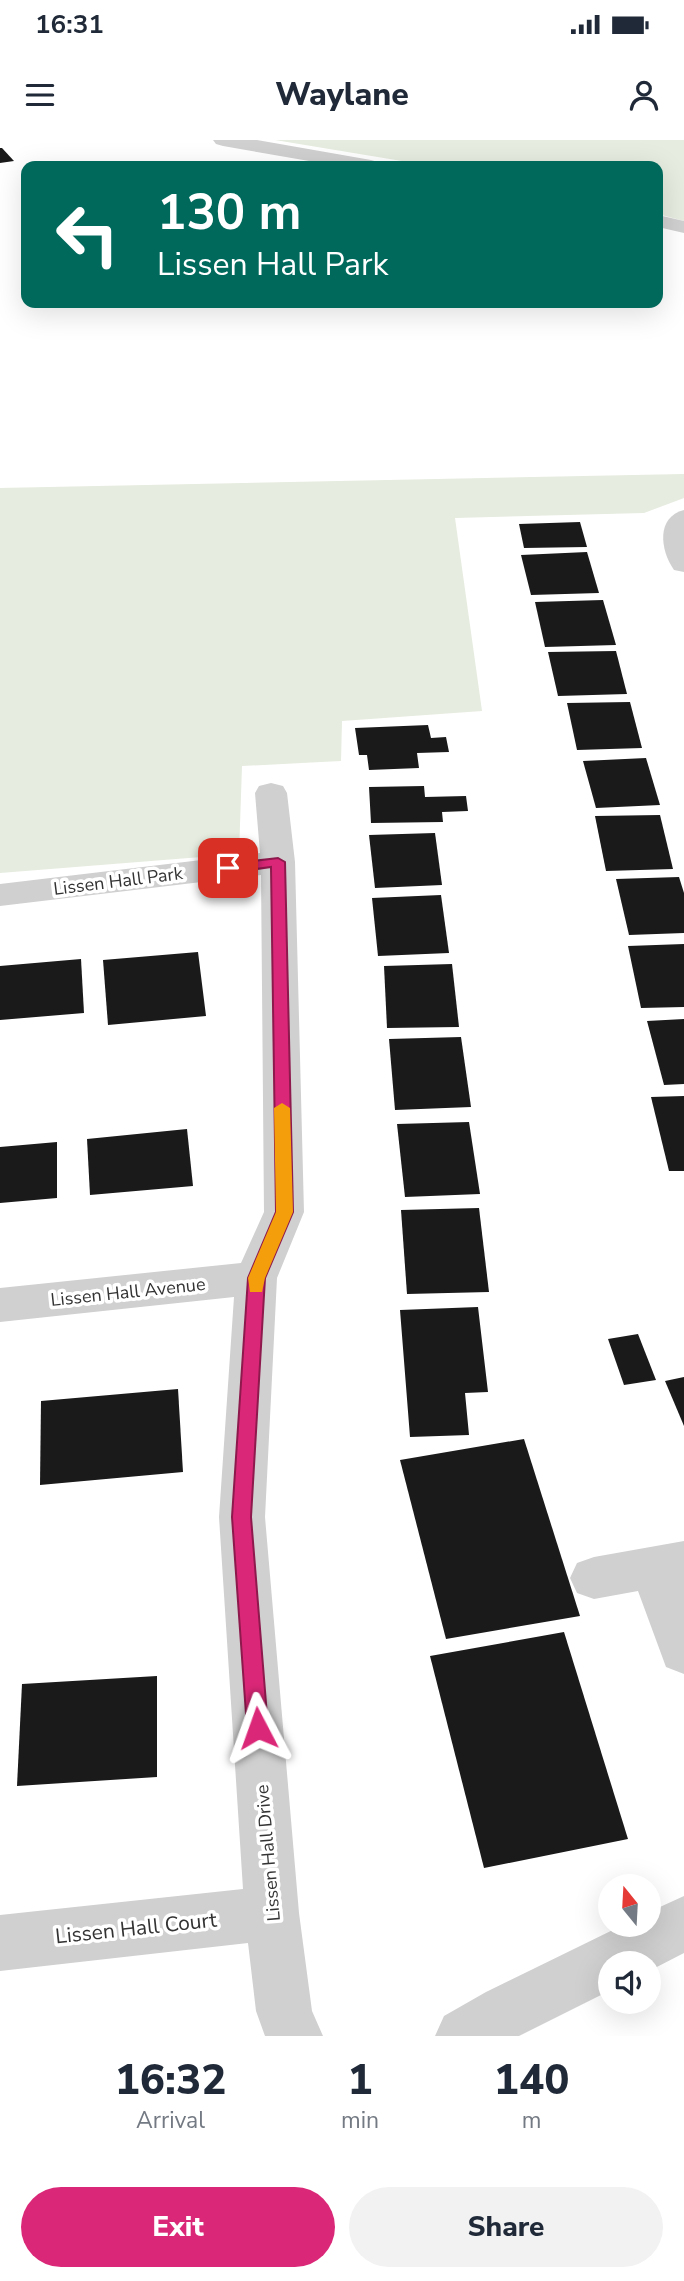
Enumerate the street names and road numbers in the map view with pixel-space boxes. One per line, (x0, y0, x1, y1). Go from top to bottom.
street label: Lissen Hall Park (52, 861, 185, 901)
street label: Lissen Hall Avenue (49, 1272, 207, 1312)
street label: Lissen Hall Drive (250, 1784, 286, 1922)
street label: Lissen Hall Court (54, 1906, 219, 1950)

